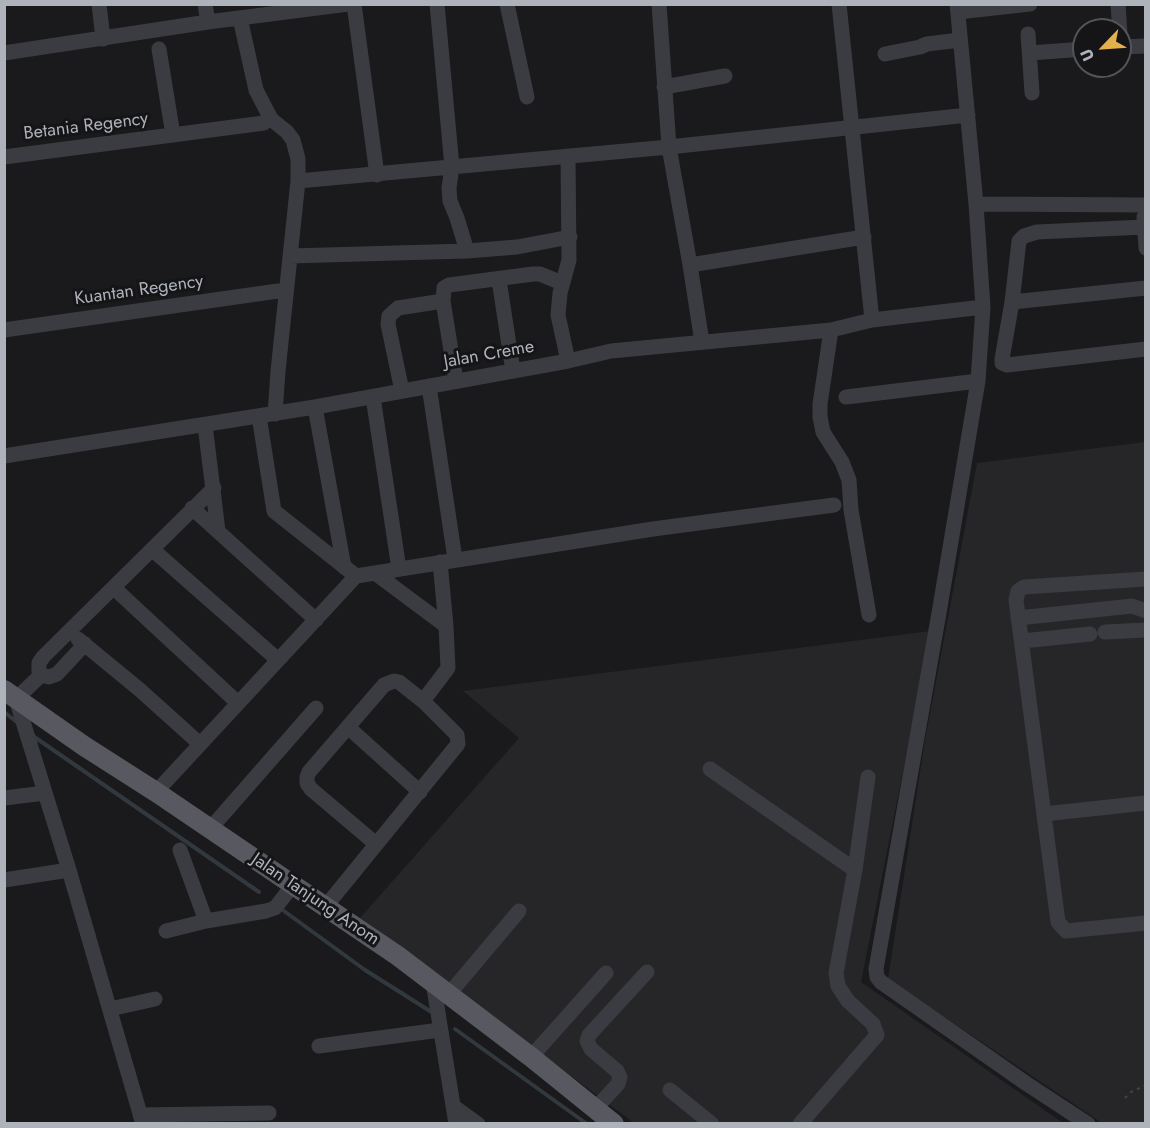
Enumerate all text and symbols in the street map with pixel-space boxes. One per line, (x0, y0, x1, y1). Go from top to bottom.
north arrow (1072, 18, 1132, 78)
text: U (1074, 45, 1100, 65)
street label: Betania Regency (22, 109, 150, 145)
street label: Kuantan Regency (73, 271, 205, 311)
street label: Jalan Creme (442, 336, 536, 374)
street label: Jalan Tanjung Anom (247, 849, 383, 951)

